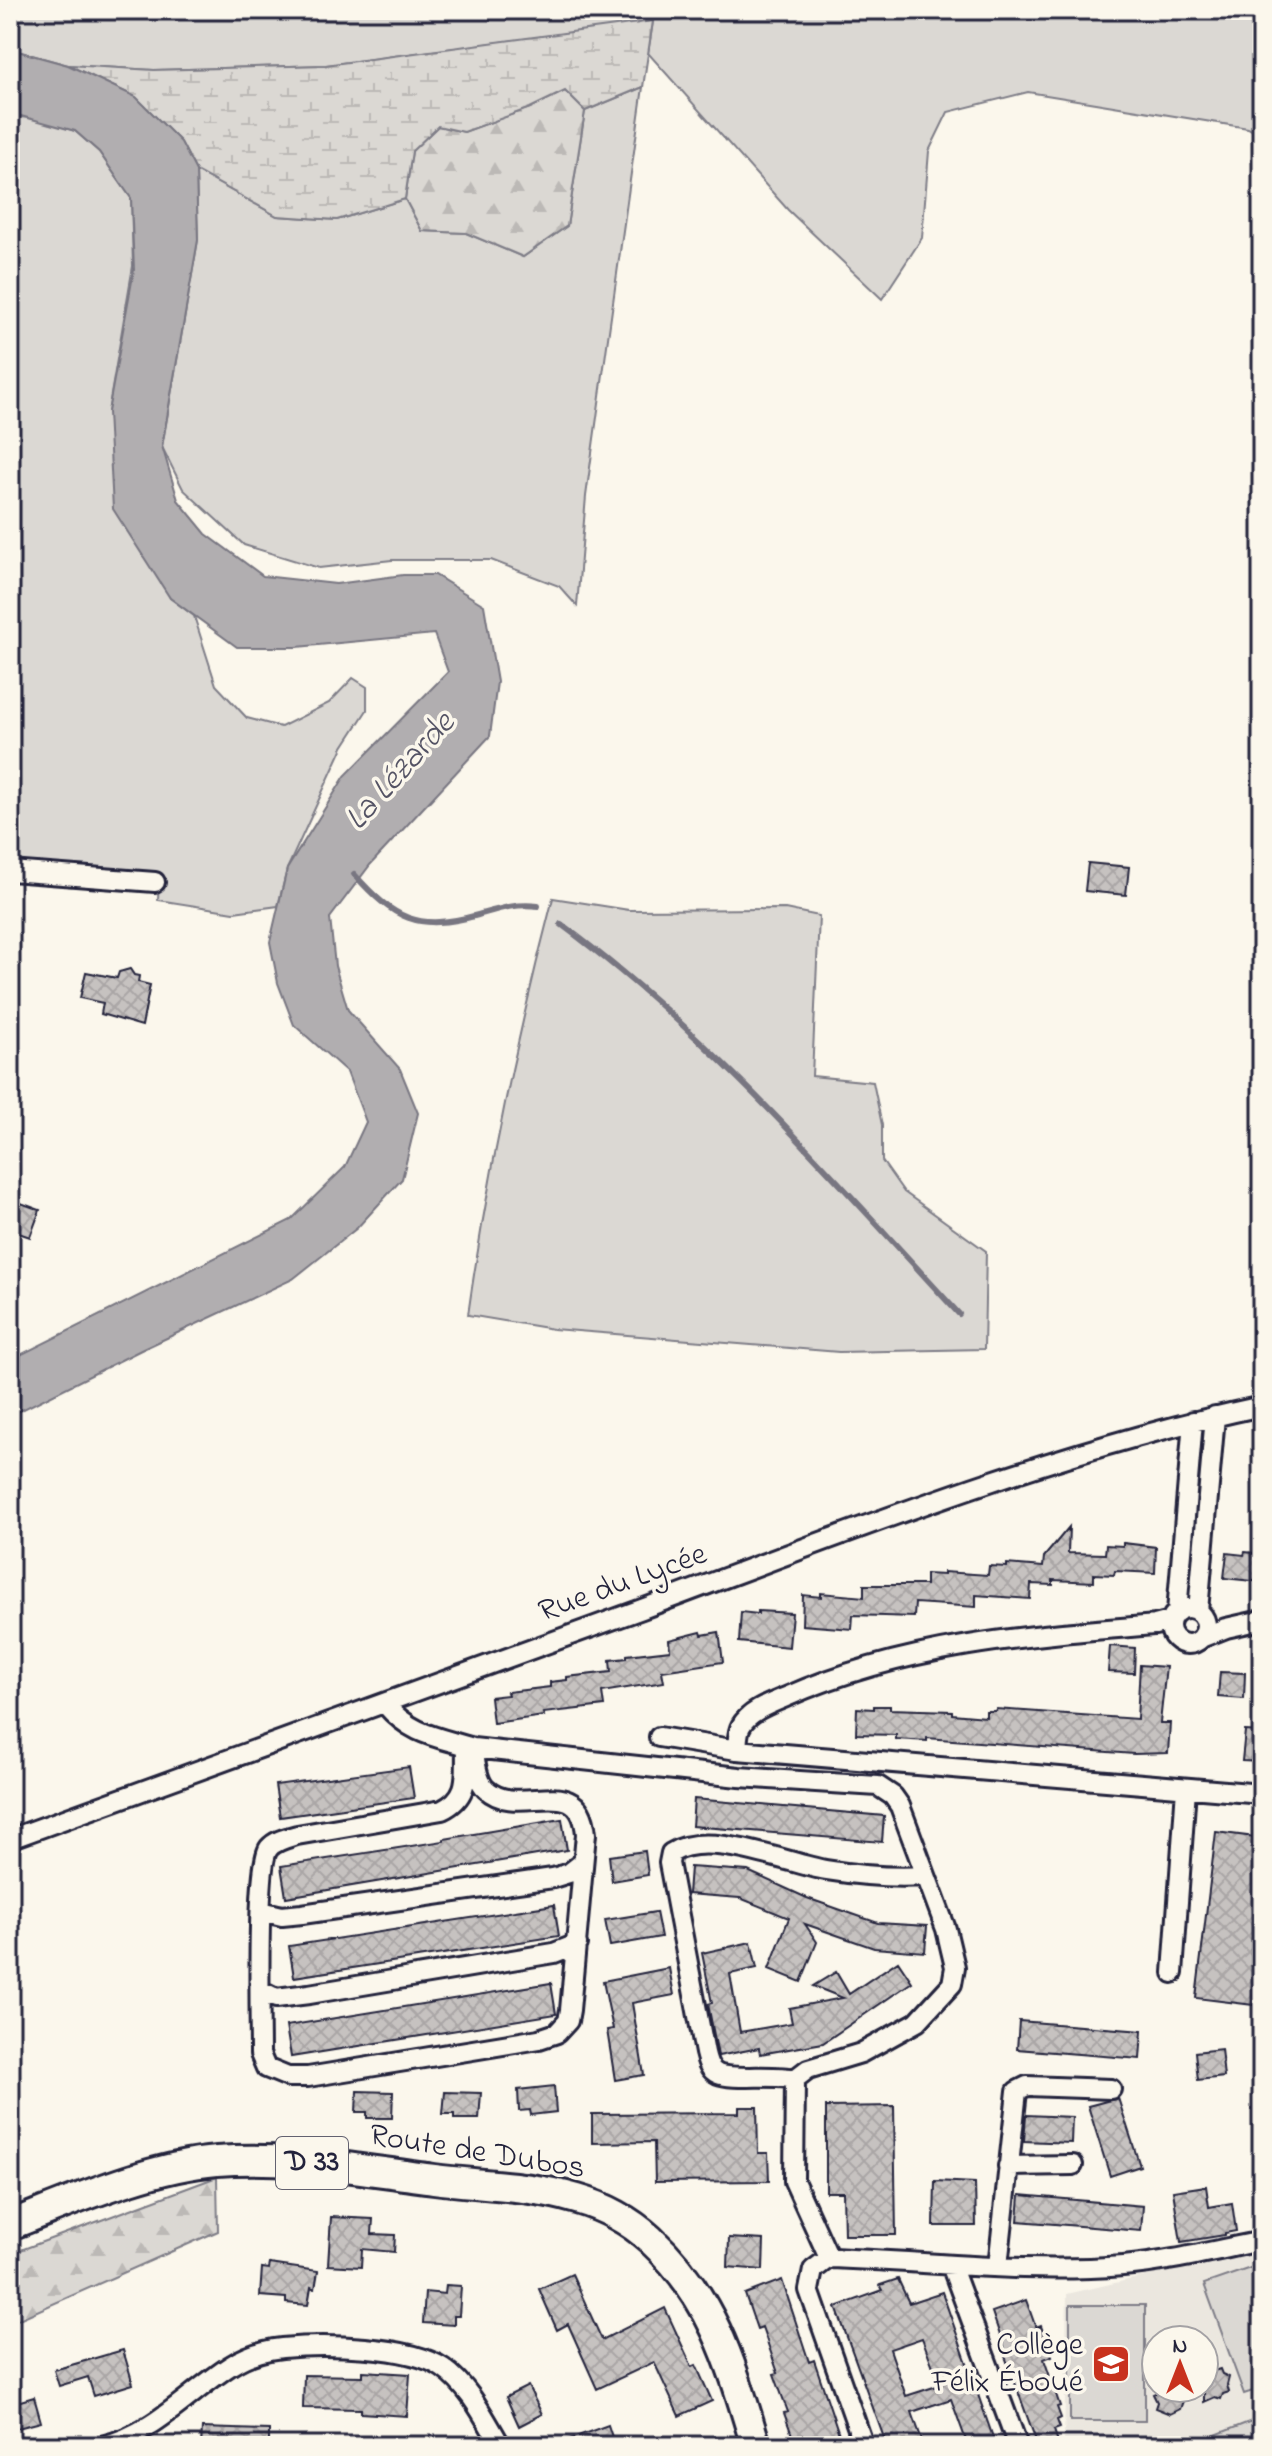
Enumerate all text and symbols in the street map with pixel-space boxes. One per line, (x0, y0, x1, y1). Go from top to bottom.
water label: La Lézarde (334, 700, 469, 843)
street label: Rue du Lycée (532, 1532, 714, 1636)
street label: Route de Dubos (366, 2113, 588, 2193)
road number: D 33 (276, 2137, 348, 2189)
place label: Collège Félix Éboué (931, 2323, 1084, 2407)
north arrow (1140, 2324, 1220, 2404)
text: N (1173, 2331, 1187, 2363)
school or university icon: Collège Félix Éboué (1090, 2343, 1132, 2385)

